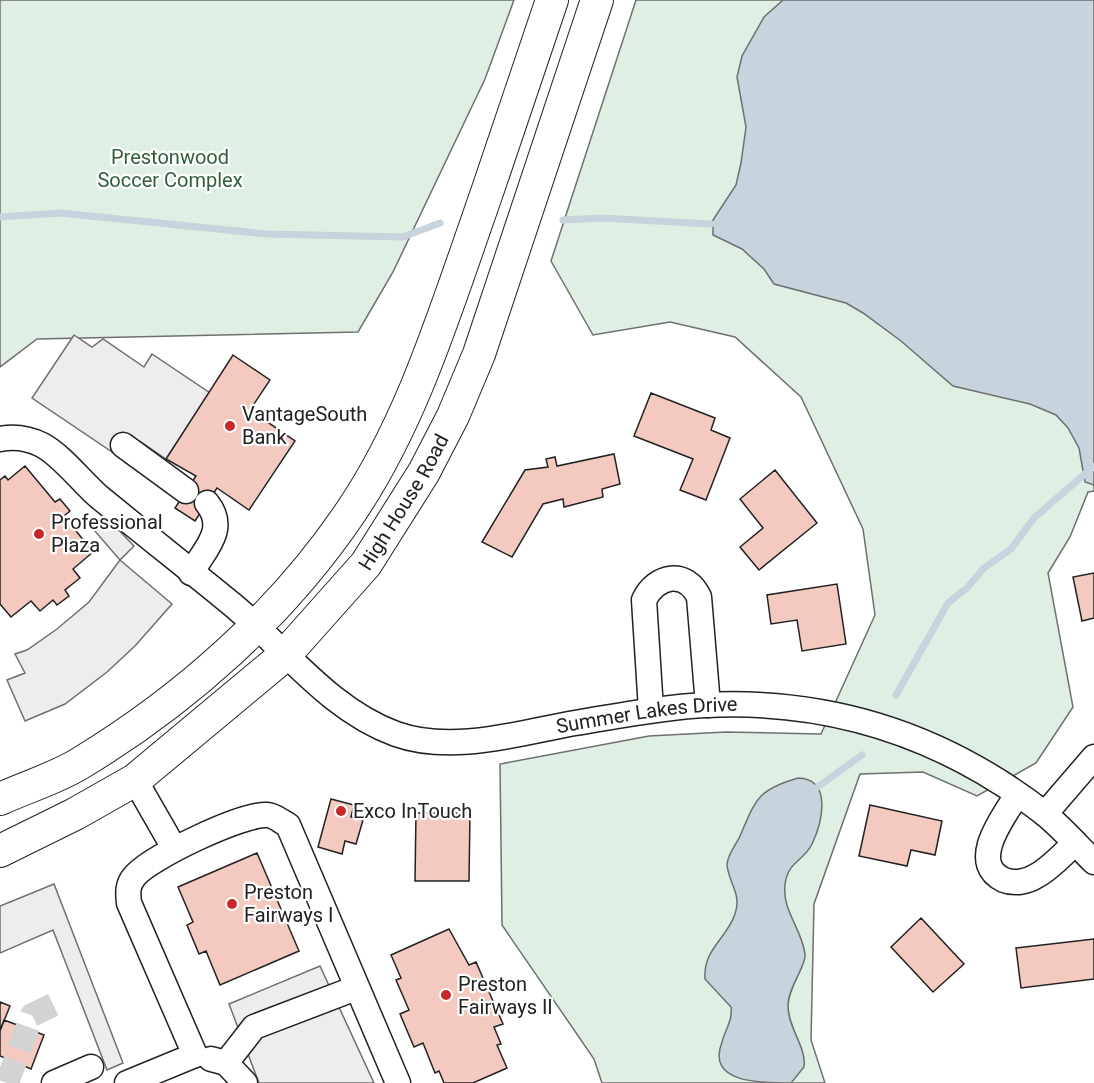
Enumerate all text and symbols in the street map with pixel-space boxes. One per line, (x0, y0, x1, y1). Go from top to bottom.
park label: Prestonwood Soccer Complex (97, 145, 243, 192)
place label: VantageSouth Bank (242, 402, 367, 449)
marker: VantageSouth Bank (223, 419, 237, 433)
street label: High House Road (353, 430, 454, 575)
place label: Professional Plaza (51, 510, 163, 557)
marker: Professional Plaza (32, 527, 46, 541)
street label: Summer Lakes Drive (554, 692, 737, 738)
place label: Exco InTouch (353, 799, 472, 823)
marker: Exco InTouch (334, 804, 348, 818)
place label: Preston Fairways I (244, 880, 333, 927)
marker: Preston Fairways I (225, 897, 239, 911)
place label: Preston Fairways II (458, 972, 553, 1019)
marker: Preston Fairways II (439, 988, 453, 1002)

